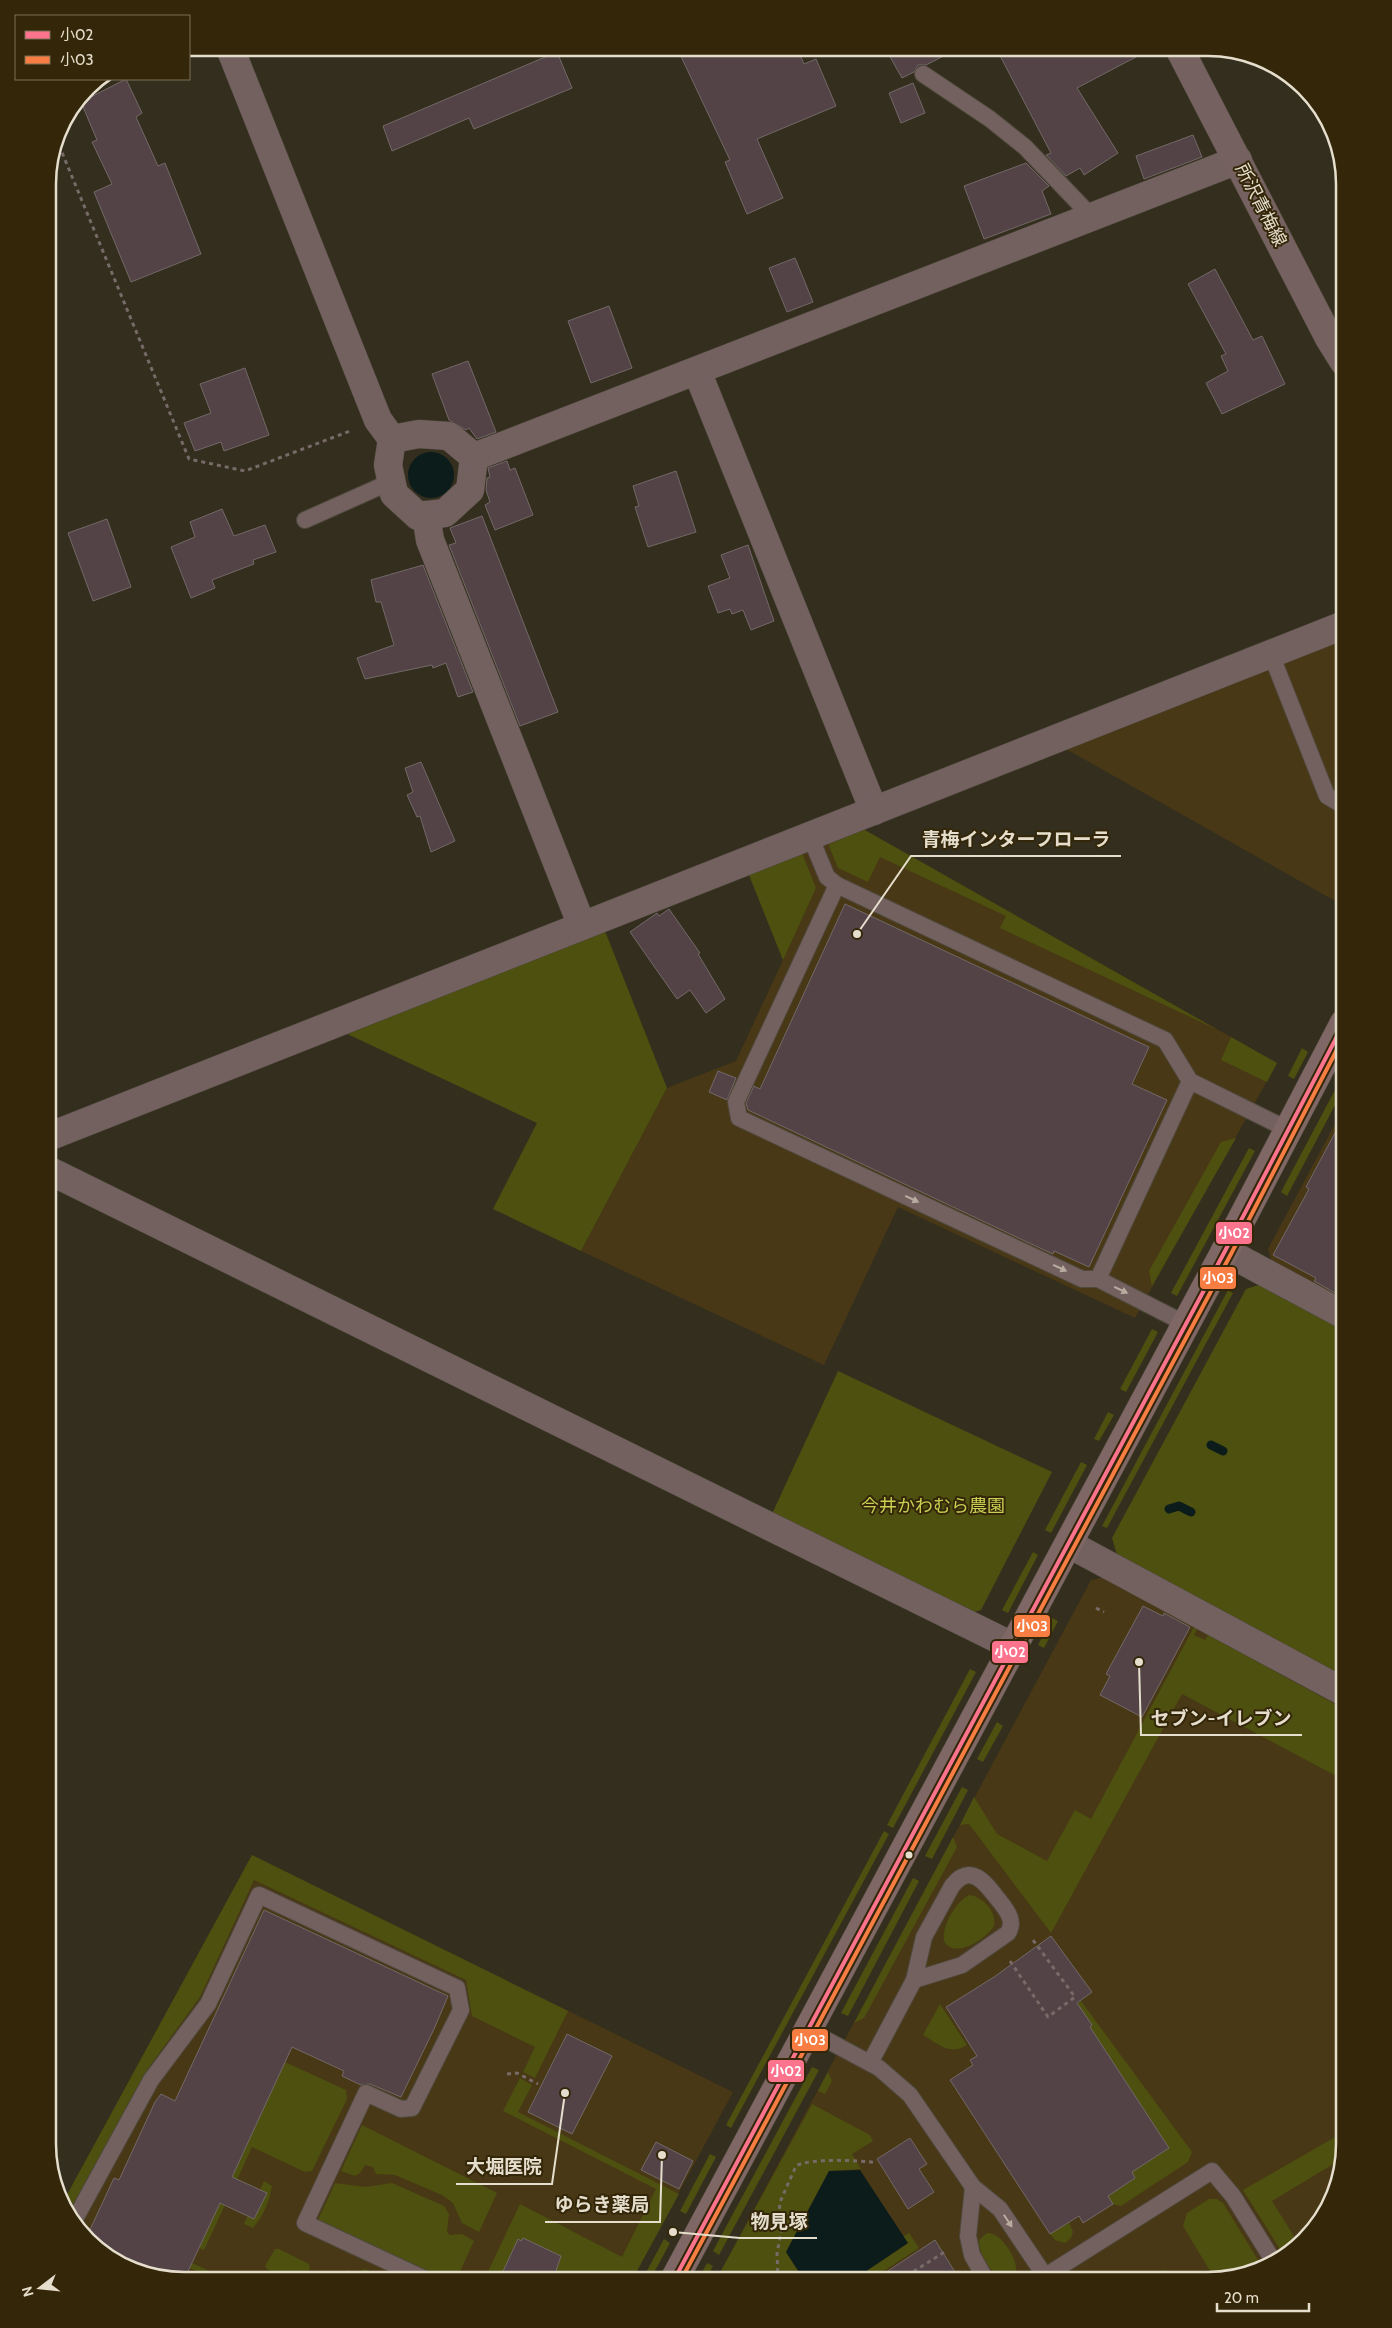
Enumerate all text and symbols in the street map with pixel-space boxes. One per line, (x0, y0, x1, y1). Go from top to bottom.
legend (15, 15, 190, 80)
text: 小02 (60, 26, 93, 44)
text: 小03 (60, 51, 94, 69)
street label: 所沢青梅線 (1231, 160, 1291, 250)
callout: 青梅インターフローラ (911, 822, 1121, 856)
text: 青梅インターフローラ (922, 828, 1110, 851)
one-way arrow (905, 1196, 919, 1204)
line badge: 小02 (1215, 1221, 1253, 1245)
text: 小02 (1218, 1224, 1250, 1242)
one-way arrow (1052, 1264, 1067, 1273)
line badge: 小03 (1199, 1266, 1237, 1290)
text: 小03 (1202, 1269, 1234, 1287)
one-way arrow (1114, 1287, 1128, 1295)
park label: 今井かわむら農園 (861, 1495, 1005, 1517)
line badge: 小03 (1013, 1614, 1051, 1638)
text: 小03 (1016, 1617, 1048, 1635)
line badge: 小02 (991, 1640, 1029, 1664)
text: 小02 (994, 1643, 1026, 1661)
callout: セブン-イレブン (1141, 1701, 1302, 1735)
text: セブン-イレブン (1151, 1707, 1291, 1730)
unlabelled marker (904, 1850, 914, 1860)
line badge: 小03 (791, 2028, 829, 2052)
text: 小03 (794, 2031, 826, 2049)
line badge: 小02 (767, 2059, 805, 2083)
text: 小02 (770, 2062, 802, 2080)
callout: 大堀医院 (456, 2150, 552, 2184)
text: 大堀医院 (466, 2155, 542, 2178)
callout: ゆらき薬局 (545, 2188, 660, 2222)
text: ゆらき薬局 (554, 2193, 650, 2216)
callout: 物見塚 (740, 2204, 817, 2238)
text: 物見塚 (750, 2210, 808, 2233)
one-way arrow (1003, 2214, 1013, 2227)
north arrow (15, 2263, 65, 2313)
scale bar (1217, 2280, 1310, 2312)
text: N (17, 2284, 38, 2299)
text: 20 m (1224, 2289, 1259, 2307)

